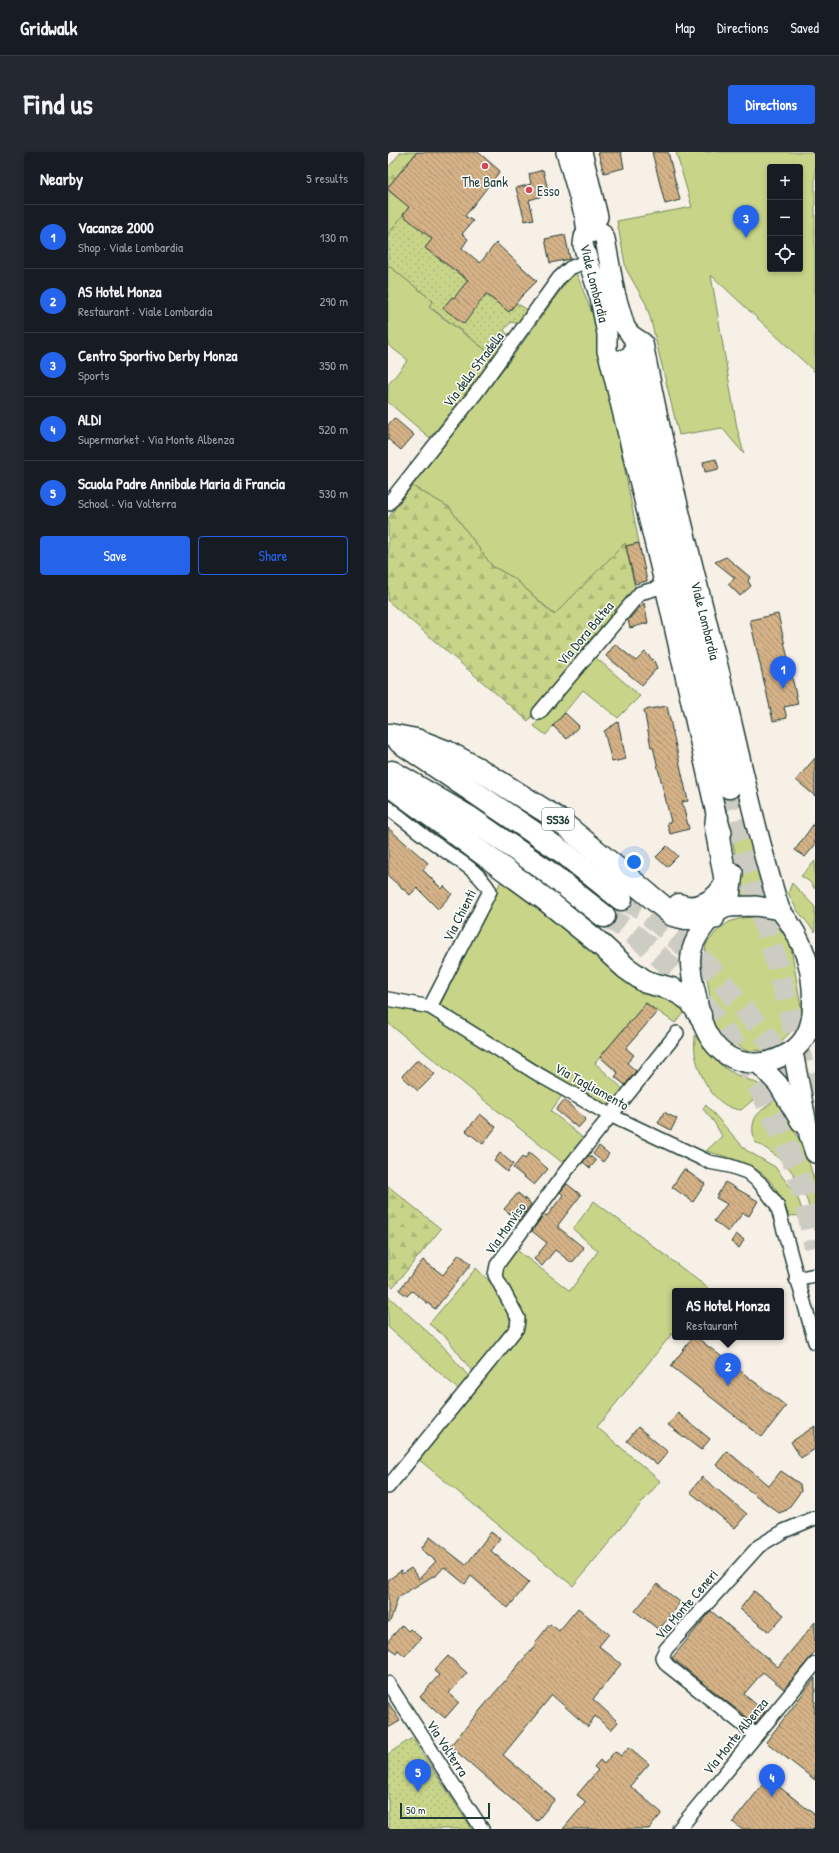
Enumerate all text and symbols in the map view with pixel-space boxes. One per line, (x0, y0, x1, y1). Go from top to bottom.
text: Gridwalk (20, 15, 77, 41)
text: Map (675, 18, 695, 37)
text: Directions (717, 18, 768, 37)
text: Saved (790, 18, 819, 37)
text: Find us (24, 85, 93, 123)
button: Directions (728, 85, 815, 124)
marker: The Bank (480, 161, 490, 171)
map controls (767, 164, 803, 272)
button: + (767, 164, 803, 200)
text: Nearby (40, 167, 83, 190)
text: 5 results (306, 169, 348, 187)
place label: The Bank (462, 172, 508, 191)
place label: Esso (537, 181, 560, 200)
marker: Esso (524, 185, 534, 195)
button: − (767, 200, 803, 236)
pin: 3 (733, 205, 759, 238)
text: Vacanze 2000 (78, 217, 154, 238)
text: 1 (51, 228, 55, 246)
text: 130 m (320, 228, 348, 246)
button: locate (767, 236, 803, 272)
text: Shop · Viale Lombardia (78, 238, 183, 256)
street label: Viale Lombardia (576, 242, 614, 325)
text: AS Hotel Monza (78, 281, 161, 302)
text: 2 (50, 292, 56, 310)
text: 290 m (319, 292, 348, 310)
text: Restaurant · Viale Lombardia (78, 302, 212, 320)
street label: Via della Stradella (438, 327, 508, 411)
text: Centro Sportivo Derby Monza (78, 345, 237, 366)
text: 3 (50, 356, 56, 374)
text: 350 m (319, 356, 348, 374)
text: Sports (78, 366, 109, 384)
text: ALDI (78, 409, 102, 430)
text: 4 (51, 420, 55, 438)
text: 520 m (319, 420, 348, 438)
text: Supermarket · Via Monte Albenza (78, 430, 234, 448)
text: Scuola Padre Annibale Maria di Francia (78, 473, 285, 494)
text: 5 (50, 484, 56, 502)
text: 530 m (319, 484, 348, 502)
text: School · Via Volterra (78, 494, 176, 512)
button: Save (40, 536, 190, 575)
button: Share (198, 536, 348, 575)
street label: Viale Lombardia (687, 579, 726, 662)
street label: Via Dora Baltea (553, 597, 618, 669)
pin: 1 (770, 656, 796, 689)
road number: SS36 (542, 808, 574, 830)
your location (624, 852, 644, 872)
street label: Via Chienti (438, 886, 480, 944)
street label: Via Tagliamento (551, 1058, 633, 1115)
street label: Via Monviso (480, 1198, 530, 1258)
popup (672, 1288, 784, 1340)
text: AS Hotel Monza (686, 1295, 770, 1316)
text: Restaurant (686, 1316, 738, 1334)
pin: 2 (715, 1353, 741, 1386)
street label: Via Monte Ceneri (650, 1565, 722, 1643)
street label: Via Monte Albenza (698, 1693, 772, 1778)
street label: Via Volterra (423, 1716, 474, 1780)
pin: 5 (405, 1759, 431, 1792)
pin: 4 (759, 1764, 785, 1797)
scale bar (400, 1801, 490, 1820)
text: 50 m (406, 1803, 426, 1817)

